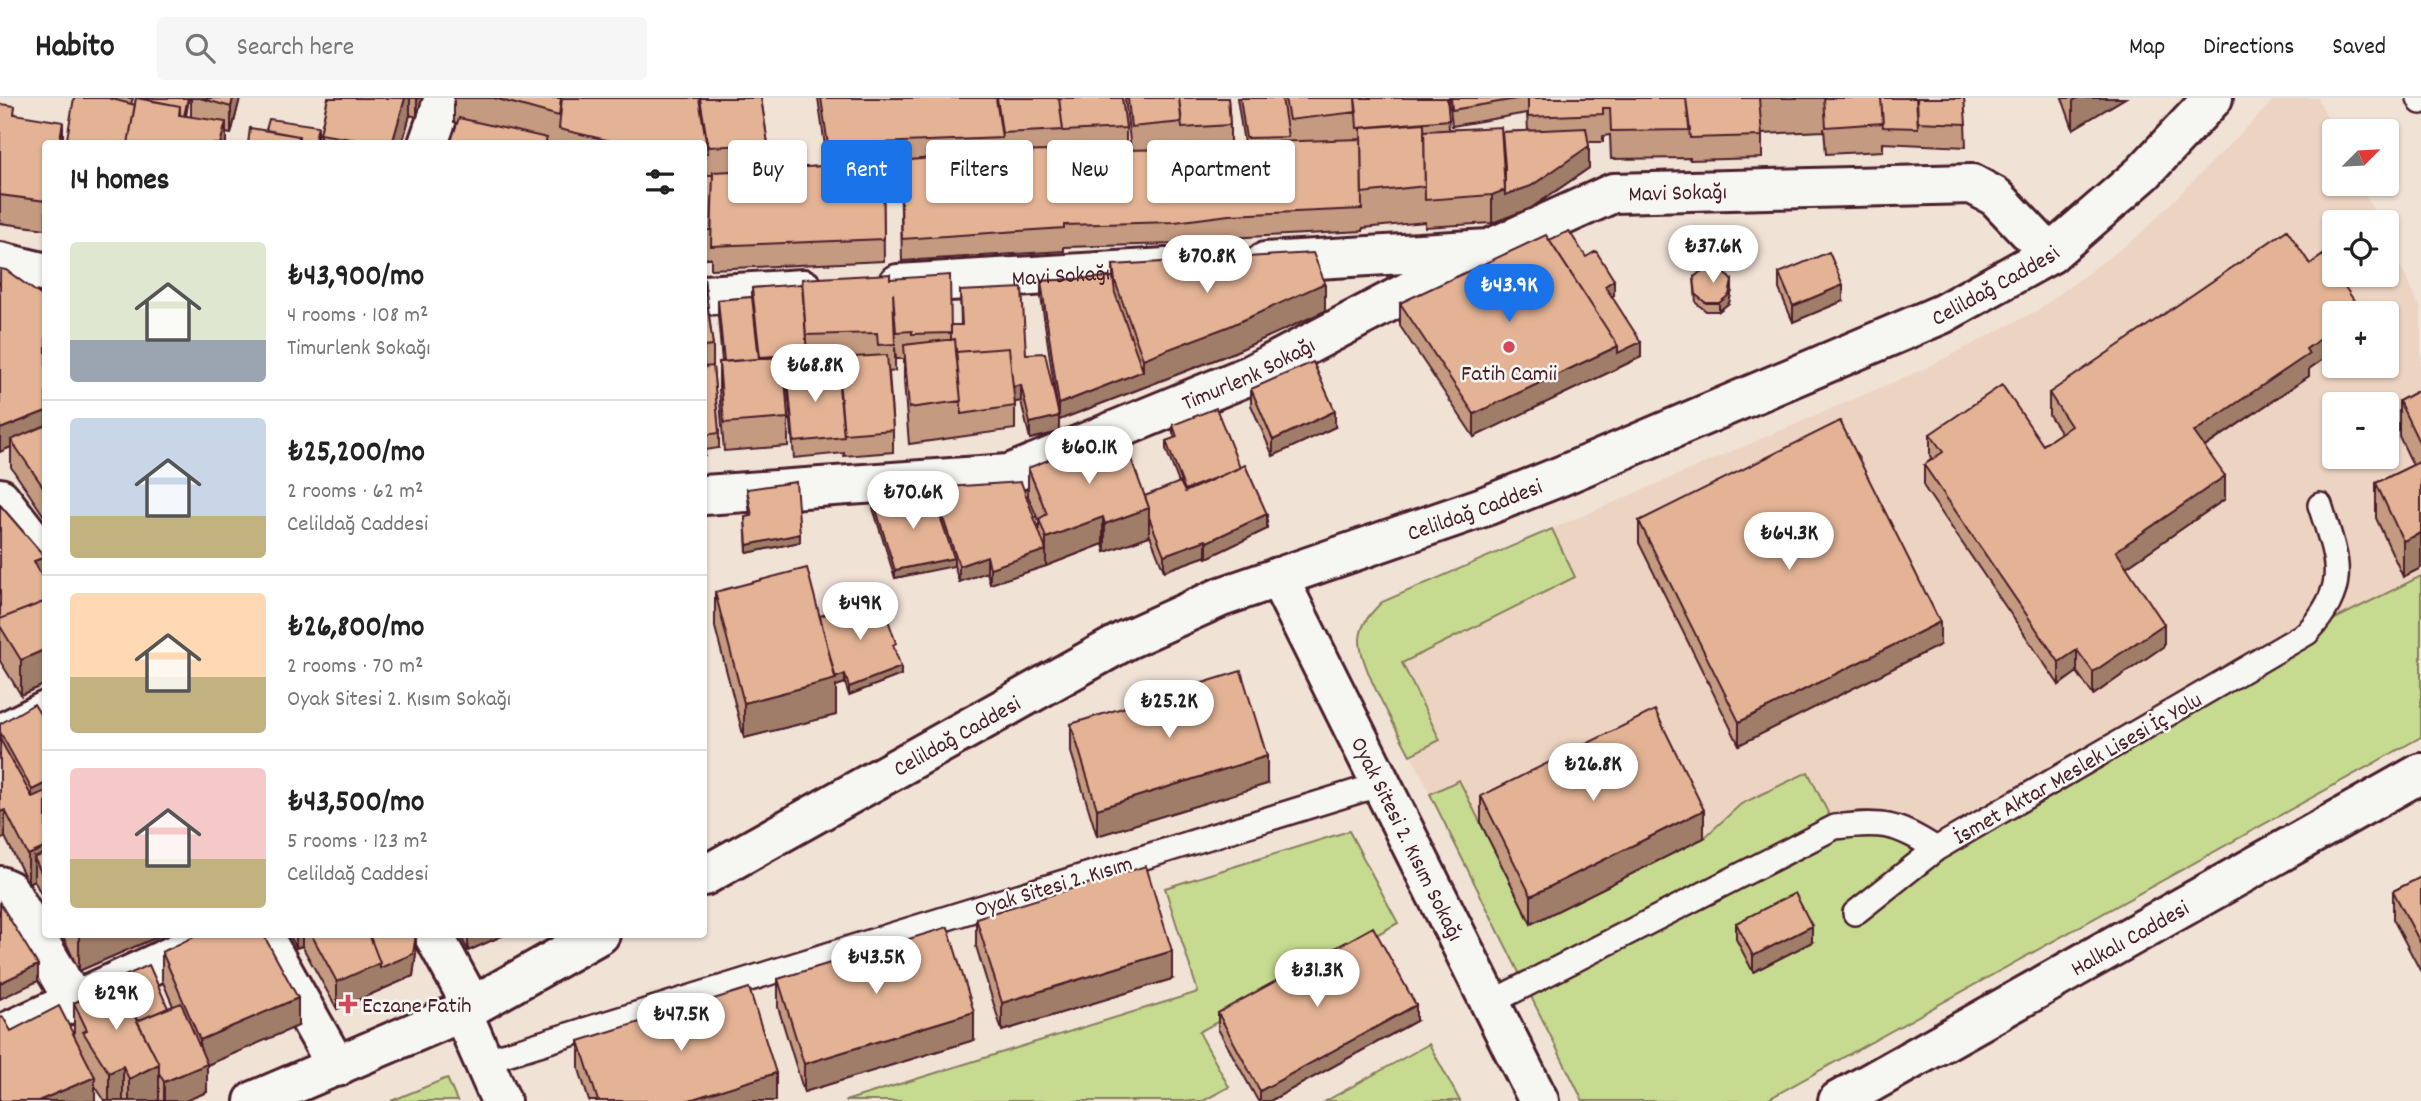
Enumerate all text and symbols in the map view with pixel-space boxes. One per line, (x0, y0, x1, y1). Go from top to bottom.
search box (157, 17, 647, 80)
text: Habito (35, 25, 115, 72)
icon: search (181, 29, 219, 67)
text: Search here (237, 30, 354, 67)
text: Map (2129, 31, 2165, 65)
text: Directions (2203, 31, 2294, 65)
text: Saved (2332, 31, 2386, 65)
north arrow (2322, 119, 2399, 196)
map controls (2322, 119, 2399, 469)
chip: Buy (728, 140, 807, 203)
chip: Rent (821, 140, 912, 203)
chip: Filters (926, 140, 1033, 203)
chip: New (1047, 140, 1133, 203)
chip: Apartment (1147, 140, 1295, 203)
text: 14 homes (70, 161, 169, 204)
icon: filters (641, 163, 679, 201)
street label: Mavi Sokağı (1628, 177, 1727, 213)
button: locate (2322, 210, 2399, 287)
pin: ₺37.6K (1656, 226, 1770, 285)
text: ₺37.6K (1684, 231, 1742, 264)
pin: ₺70.8K (1150, 236, 1264, 295)
street label: Celildağ Caddesi (1927, 239, 2069, 337)
text: ₺70.8K (1178, 241, 1236, 274)
text: ₺43,900/mo (287, 257, 424, 300)
street label: Mavi Sokağı (1011, 258, 1111, 297)
pin: ₺43.9K (1452, 264, 1566, 324)
icon: home (126, 270, 210, 354)
text: ₺43.9K (1480, 270, 1538, 303)
text: 4 rooms · 108 m² (287, 300, 428, 333)
button: + (2322, 301, 2399, 378)
street label: Timurlenk Sokağı (1177, 331, 1322, 421)
text: Timurlenk Sokağı (287, 333, 430, 366)
marker: Fatih Camii (1501, 339, 1517, 355)
pin: ₺68.8K (758, 344, 872, 404)
text: ₺68.8K (787, 350, 843, 383)
place label: Fatih Camii (1461, 359, 1557, 392)
button: − (2322, 392, 2399, 469)
pin: ₺60.1K (1032, 426, 1146, 486)
text: ₺60.1K (1061, 432, 1117, 465)
text: ₺25,200/mo (287, 433, 425, 476)
icon: home (126, 446, 210, 530)
pin: ₺70.6K (856, 472, 970, 531)
street label: Celildağ Caddesi (1404, 472, 1548, 552)
text: 2 rooms · 62 m² (287, 476, 423, 509)
text: ₺70.6K (883, 477, 943, 510)
text: Celildağ Caddesi (287, 509, 428, 542)
pin: ₺64.3K (1732, 512, 1846, 572)
text: ₺64.3K (1760, 518, 1818, 551)
pin: ₺49K (819, 582, 901, 642)
text: ₺49K (838, 588, 882, 621)
text: ₺26,800/mo (287, 608, 424, 651)
icon: home (126, 621, 210, 705)
text: 2 rooms · 70 m² (287, 651, 423, 684)
pin: ₺25.2K (1112, 680, 1226, 740)
text: Oyak Sitesi 2. Kısım Sokağı (287, 684, 511, 717)
street label: İsmet Aktar Meslek Lisesi İç Yolu (1948, 685, 2209, 855)
text: ₺25.2K (1140, 686, 1198, 719)
street label: Celildağ Caddesi (888, 689, 1028, 787)
street label: Oyak Sitesi 2. Kısım Sokağı (1340, 732, 1470, 948)
pin: ₺26.8K (1536, 744, 1650, 803)
text: ₺26.8K (1564, 749, 1622, 782)
text: ₺43,500/mo (287, 783, 424, 826)
icon: home (126, 796, 210, 880)
text: 5 rooms · 123 m² (287, 826, 428, 859)
street label: Oyak Sitesi 2. Kısım (971, 849, 1137, 928)
text: Celildağ Caddesi (287, 859, 428, 892)
street label: Halkalı Caddesi (2066, 894, 2196, 987)
pin: ₺43.5K (819, 936, 933, 996)
text: ₺43.5K (847, 942, 905, 975)
pin: ₺31.3K (1260, 950, 1374, 1009)
text: ₺31.3K (1291, 955, 1343, 988)
pin: ₺29K (75, 972, 157, 1032)
text: ₺29K (94, 978, 138, 1011)
place label: Eczane Fatih (362, 991, 472, 1024)
pin: ₺47.5K (624, 993, 738, 1053)
marker: Eczane Fatih (340, 996, 356, 1012)
text: ₺47.5K (653, 999, 709, 1032)

